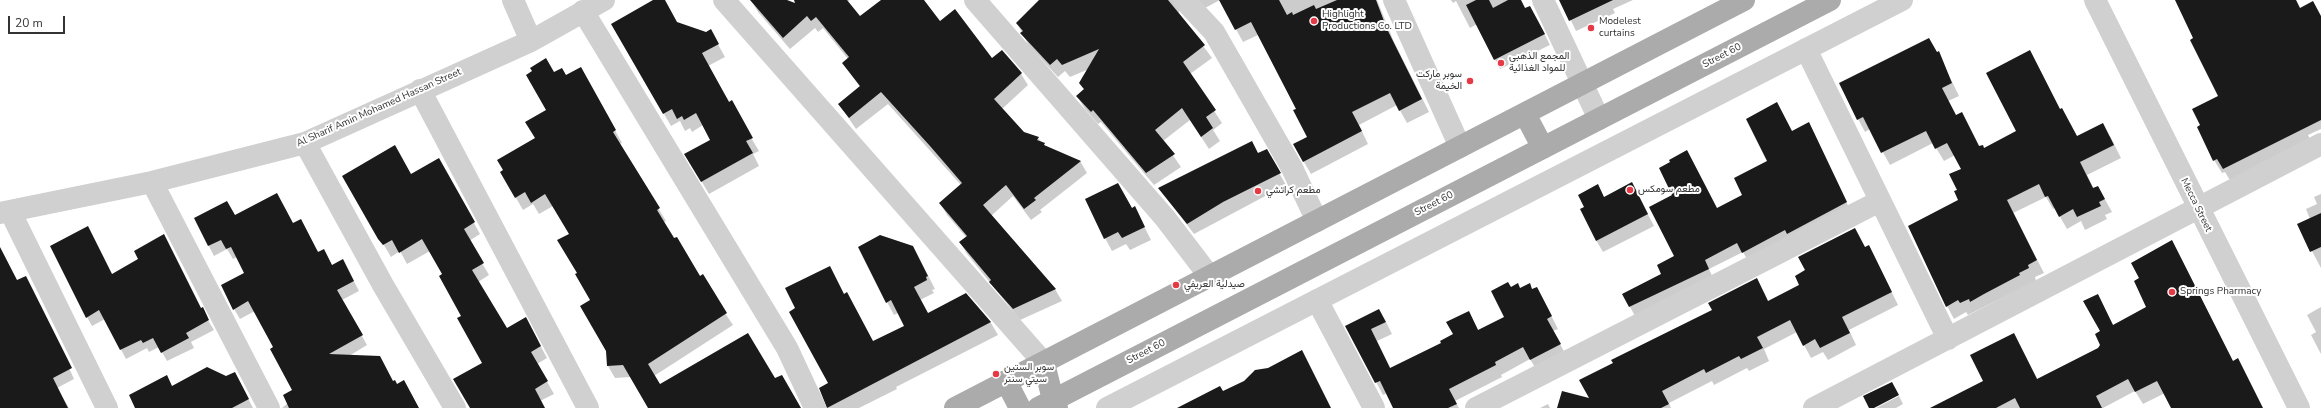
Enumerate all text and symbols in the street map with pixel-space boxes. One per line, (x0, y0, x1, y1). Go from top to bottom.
scale bar (10, 8, 67, 34)
place label: Highlight Productions Co. LTD (1322, 9, 1412, 32)
text: 20 m (15, 15, 43, 31)
marker: Highlight Productions Co. LTD (1309, 16, 1319, 26)
place label: Modelest curtains (1599, 16, 1641, 40)
marker: Modelest curtains (1586, 23, 1596, 33)
street label: Street 60 (1701, 41, 1743, 71)
place label: المجمع الذهبي للمواد الغذائية (1509, 51, 1569, 74)
marker: المجمع الذهبي للمواد الغذائية (1496, 58, 1506, 68)
street label: Al Sharif Amin Mohamed Hassan Street (295, 66, 463, 150)
place label: سوبر ماركت الخيمة (1416, 69, 1462, 92)
marker: سوبر ماركت الخيمة (1465, 76, 1475, 86)
street label: Mecca Street (2178, 176, 2214, 234)
place label: مطعم سومكس (1638, 184, 1700, 196)
place label: مطعم كراتشي (1266, 185, 1321, 197)
marker: مطعم سومكس (1625, 185, 1635, 195)
marker: مطعم كراتشي (1253, 186, 1263, 196)
street label: Street 60 (1413, 189, 1455, 219)
place label: صيدلية العريفي (1184, 279, 1245, 291)
marker: صيدلية العريفي (1171, 280, 1181, 290)
place label: Springs Pharmacy (2180, 286, 2261, 298)
marker: Springs Pharmacy (2167, 287, 2177, 297)
street label: Street 60 (1125, 337, 1167, 367)
place label: سوبر الستين سيتي سنتر (1004, 362, 1054, 386)
marker: سوبر الستين سيتي سنتر (991, 369, 1001, 379)

